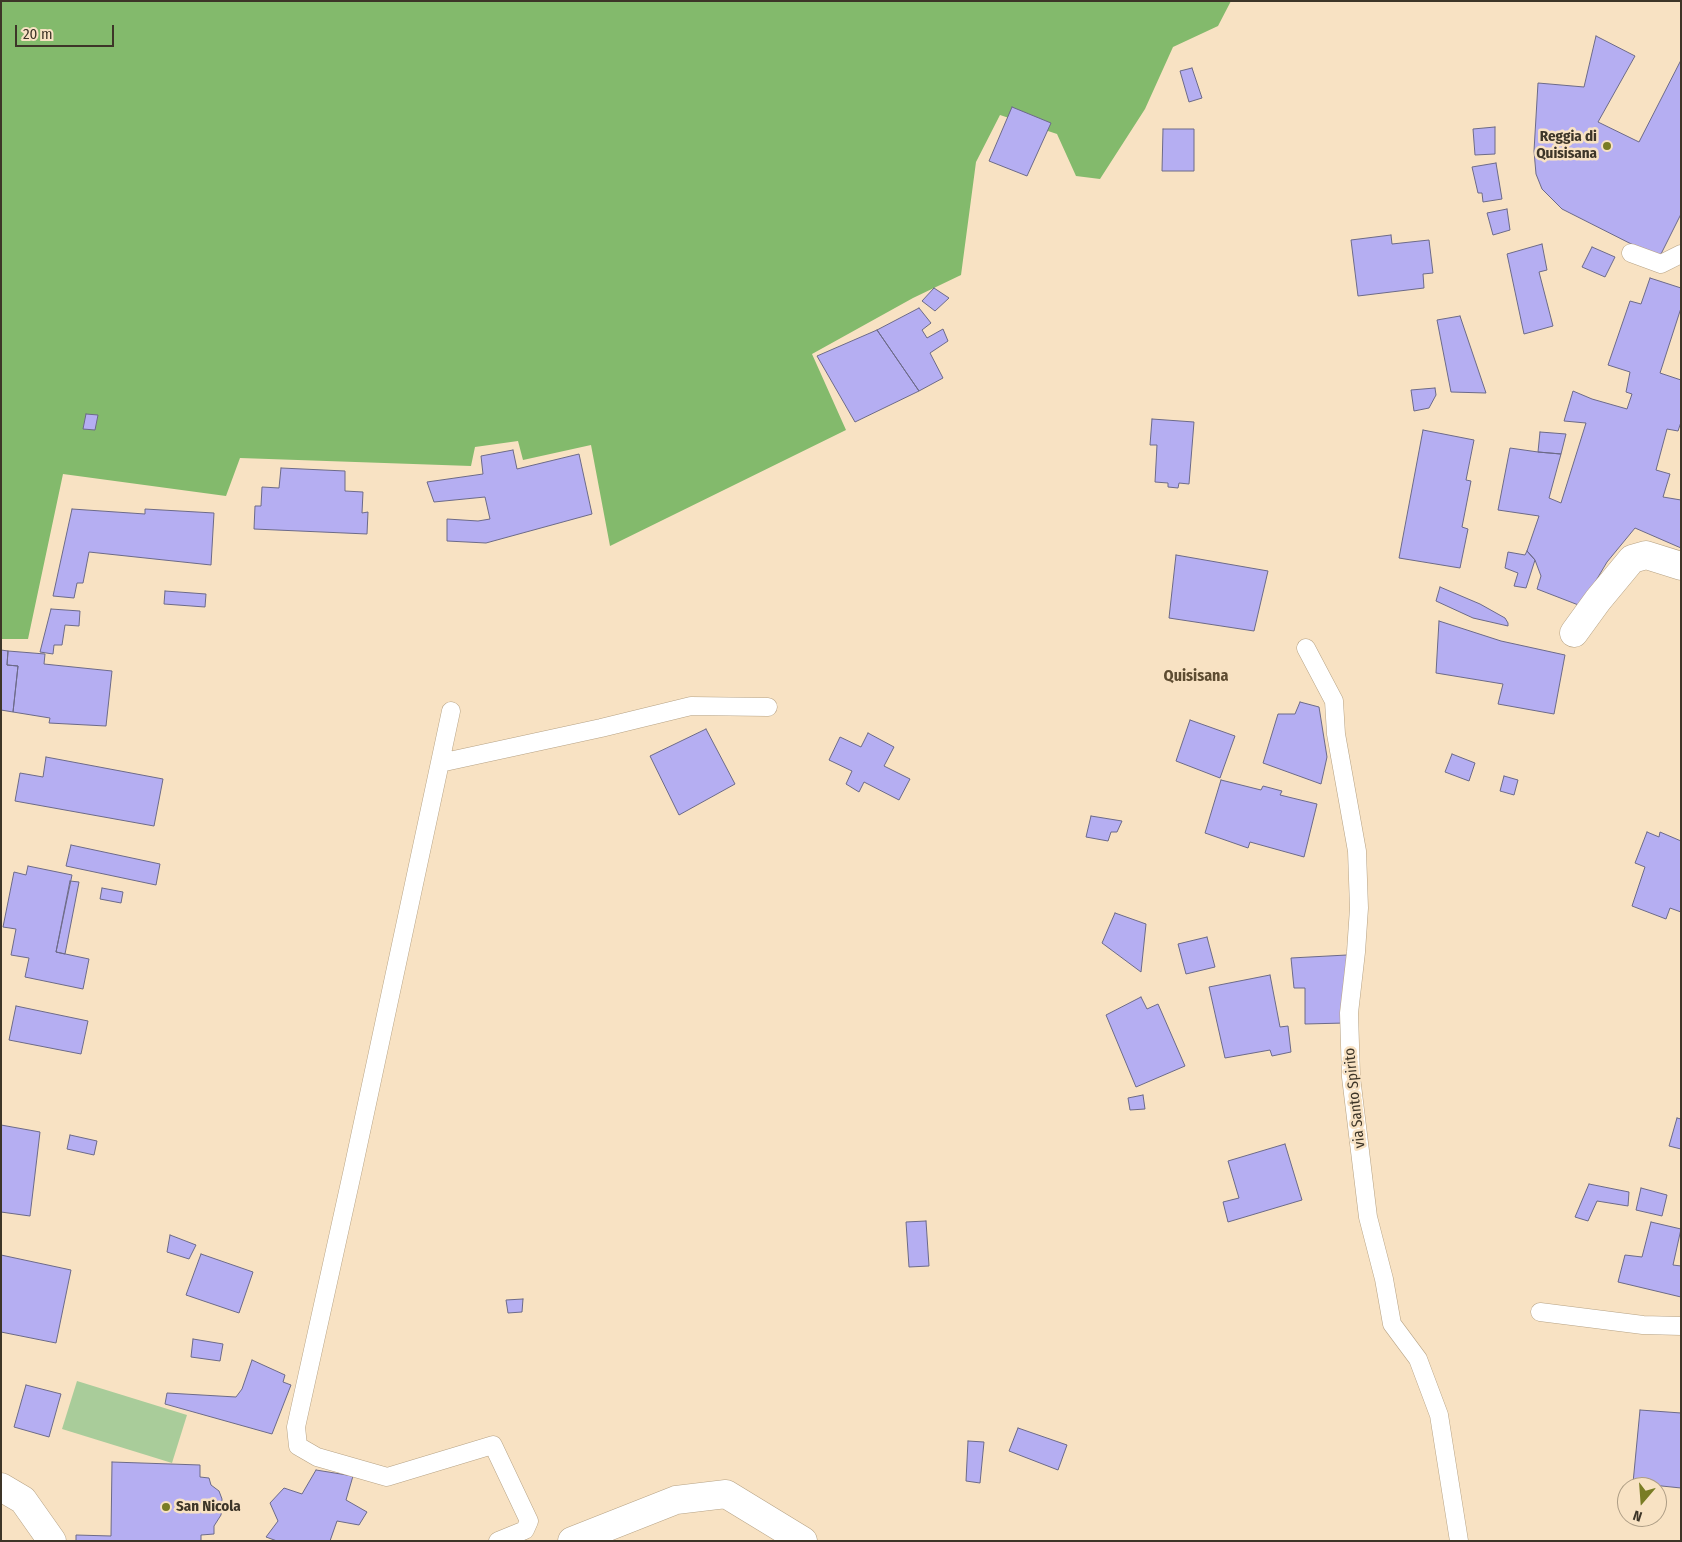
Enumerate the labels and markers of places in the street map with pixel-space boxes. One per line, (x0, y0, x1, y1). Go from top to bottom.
place label: Reggia di Quisisana (1536, 128, 1597, 163)
marker: Reggia di Quisisana (1601, 140, 1613, 152)
place label: San Nicola (176, 1498, 241, 1516)
marker: San Nicola (160, 1501, 172, 1513)

